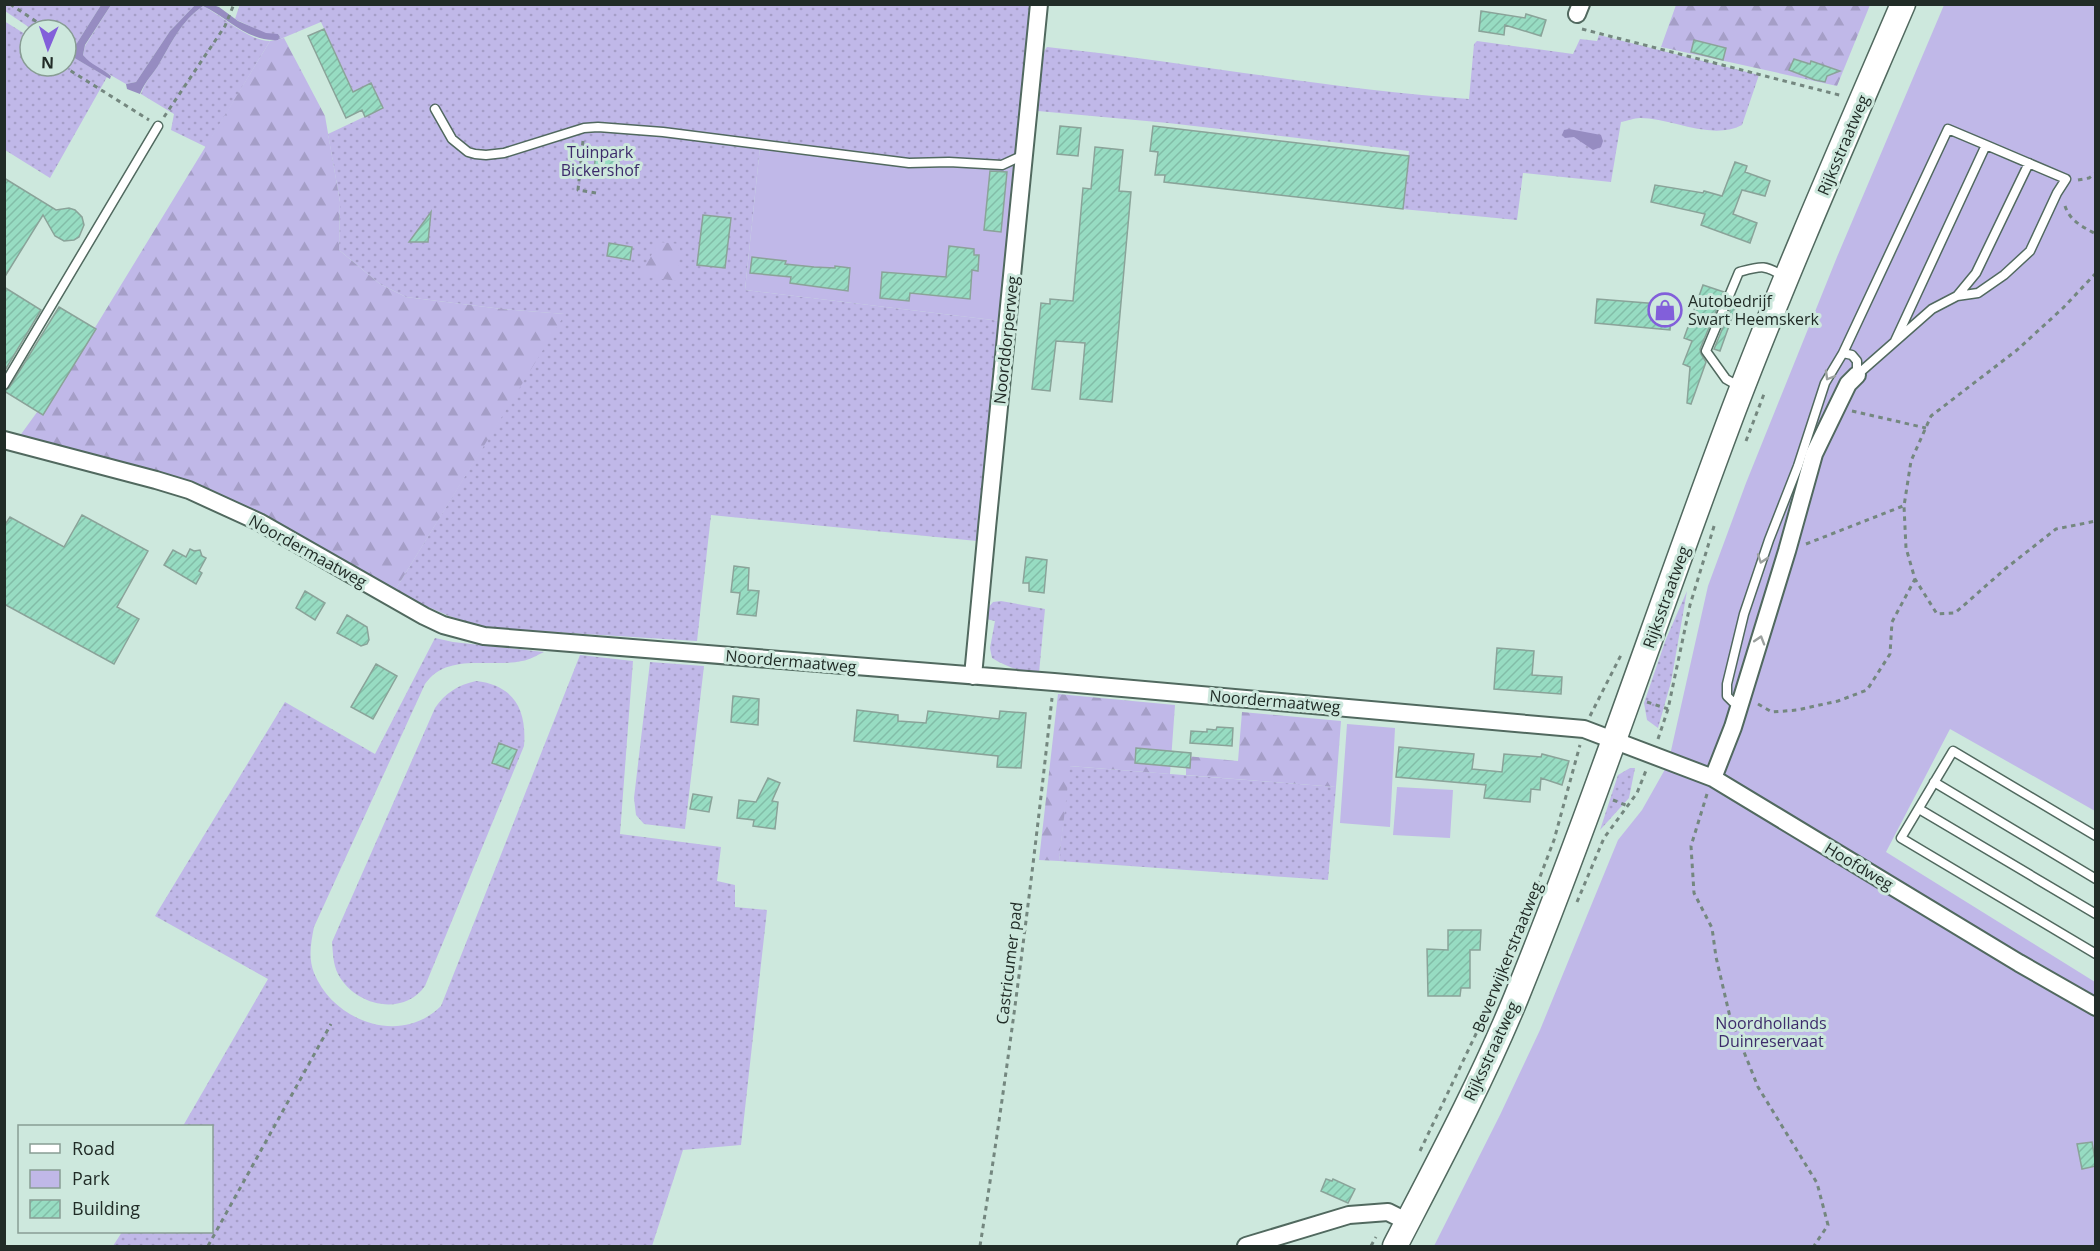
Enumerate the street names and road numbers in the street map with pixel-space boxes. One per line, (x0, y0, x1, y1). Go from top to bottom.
street label: Rijksstraatweg (1812, 91, 1874, 199)
street label: Noorddorperweg (988, 274, 1024, 405)
street label: Noordermaatweg (245, 509, 371, 593)
street label: Rijksstraatweg (1637, 542, 1695, 651)
street label: Noordermaatweg (725, 644, 858, 678)
street label: Noordermaatweg (1209, 684, 1342, 718)
street label: Hoofdweg (1821, 837, 1898, 895)
street label: Beverwijkerstraatweg (1467, 878, 1547, 1036)
street label: Castricumer pad (991, 900, 1027, 1026)
street label: Rijksstraatweg (1458, 997, 1524, 1104)

